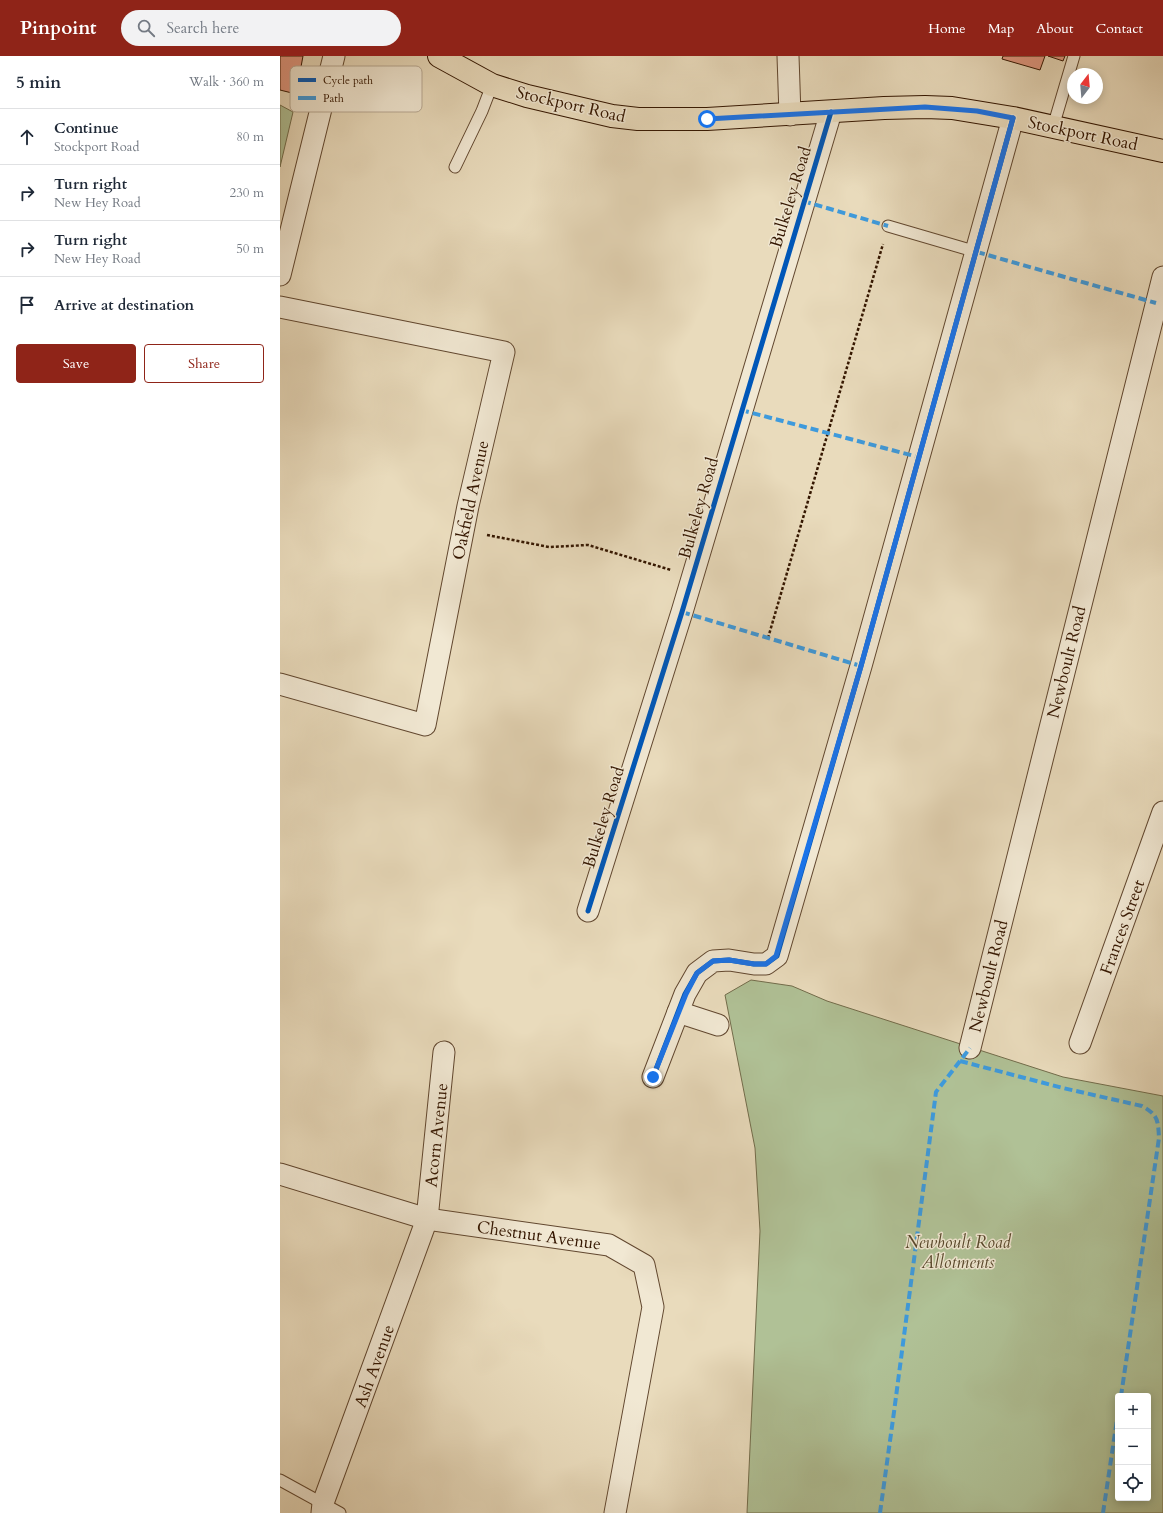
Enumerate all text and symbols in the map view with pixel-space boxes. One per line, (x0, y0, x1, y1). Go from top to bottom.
search box (121, 10, 401, 46)
text: Pinpoint (20, 15, 97, 41)
icon: search (135, 17, 157, 39)
text: Search here (167, 18, 239, 38)
text: Home (928, 19, 966, 38)
text: Map (988, 19, 1014, 38)
text: About (1036, 19, 1073, 38)
text: Contact (1095, 19, 1143, 38)
legend (290, 66, 422, 112)
north arrow (1067, 68, 1103, 104)
text: 5 min (16, 71, 61, 94)
text: Walk · 360 m (189, 73, 264, 91)
text: Cycle path (323, 73, 373, 88)
street label: Stockport Road (514, 81, 628, 128)
text: Path (323, 91, 344, 106)
route start (698, 110, 716, 128)
street label: Stockport Road (1026, 111, 1140, 156)
text: Continue (54, 118, 119, 138)
icon: ahead (16, 126, 38, 148)
text: 80 m (236, 128, 264, 146)
text: Stockport Road (54, 138, 139, 156)
street label: Bulkeley Road (764, 144, 817, 251)
text: Turn right (54, 174, 127, 194)
icon: right (16, 182, 38, 204)
text: 230 m (230, 184, 264, 202)
text: New Hey Road (54, 194, 141, 212)
text: Turn right (54, 230, 127, 250)
icon: right (16, 238, 38, 260)
text: 50 m (236, 240, 264, 258)
text: New Hey Road (54, 250, 141, 268)
icon: arrive (16, 294, 38, 316)
text: Arrive at destination (54, 295, 194, 315)
button: Save (16, 344, 136, 383)
button: Share (144, 344, 264, 383)
street label: Oakfield Avenue (447, 438, 494, 562)
street label: Bulkeley Road (673, 455, 724, 562)
street label: Newboult Road (1041, 603, 1092, 721)
street label: Bulkeley Road (577, 764, 630, 871)
street label: Frances Street (1095, 876, 1151, 978)
street label: Newboult Road (963, 917, 1014, 1035)
route end (644, 1068, 662, 1086)
street label: Acorn Avenue (420, 1082, 453, 1188)
street label: Chestnut Avenue (475, 1215, 603, 1256)
park label: Newboult Road Allotments (905, 1231, 1012, 1274)
street label: Ash Avenue (349, 1321, 400, 1411)
map controls (1115, 1393, 1151, 1501)
button: + (1115, 1393, 1151, 1429)
button: − (1115, 1429, 1151, 1465)
button: locate (1115, 1465, 1151, 1501)

